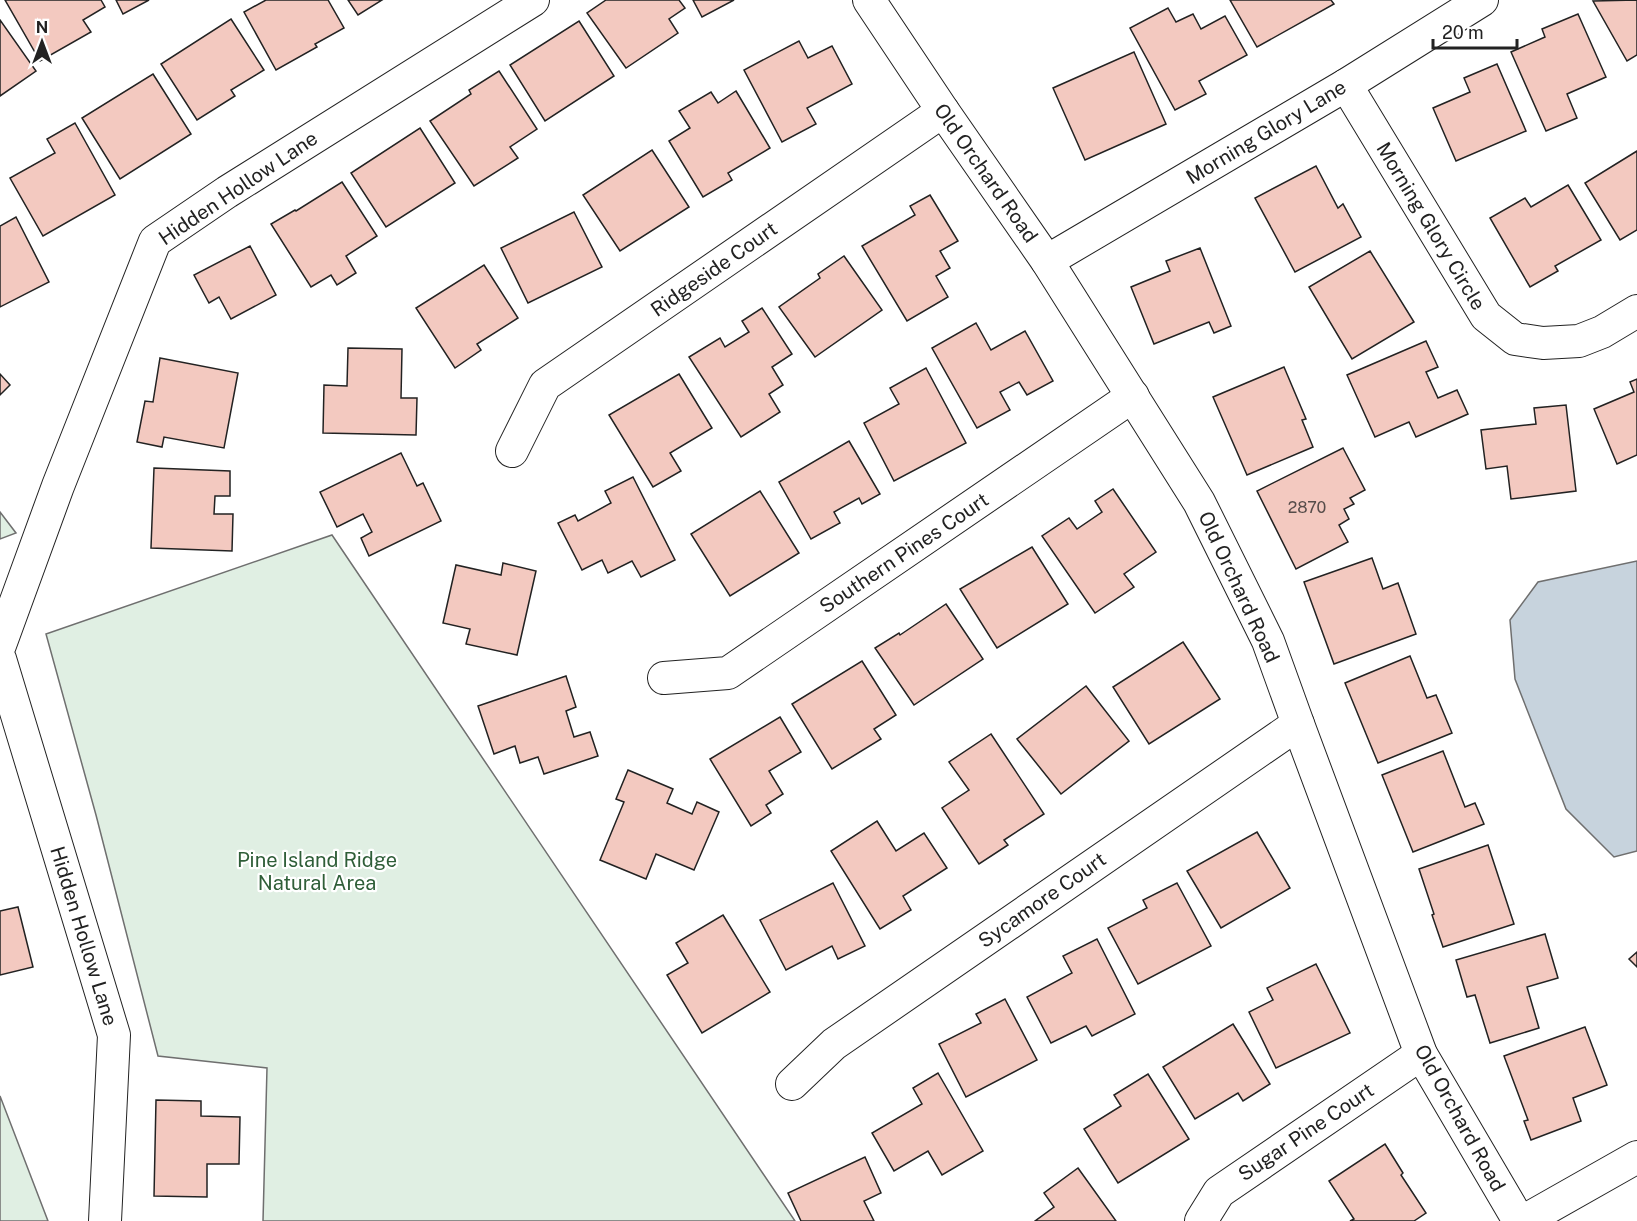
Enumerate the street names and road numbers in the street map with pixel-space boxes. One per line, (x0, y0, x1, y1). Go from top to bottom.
street label: Morning Glory Lane (1182, 75, 1350, 189)
street label: Old Orchard Road (929, 99, 1043, 247)
street label: Hidden Hollow Lane (154, 126, 322, 250)
street label: Morning Glory Circle (1371, 138, 1491, 314)
street label: Ridgeside Court (646, 217, 782, 321)
street label: Southern Pines Court (815, 487, 993, 619)
street label: Old Orchard Road (1193, 508, 1285, 666)
street label: Hidden Hollow Lane (45, 843, 123, 1029)
street label: Sycamore Court (974, 847, 1110, 953)
street label: Old Orchard Road (1410, 1040, 1510, 1196)
street label: Sugar Pine Court (1234, 1078, 1378, 1186)

